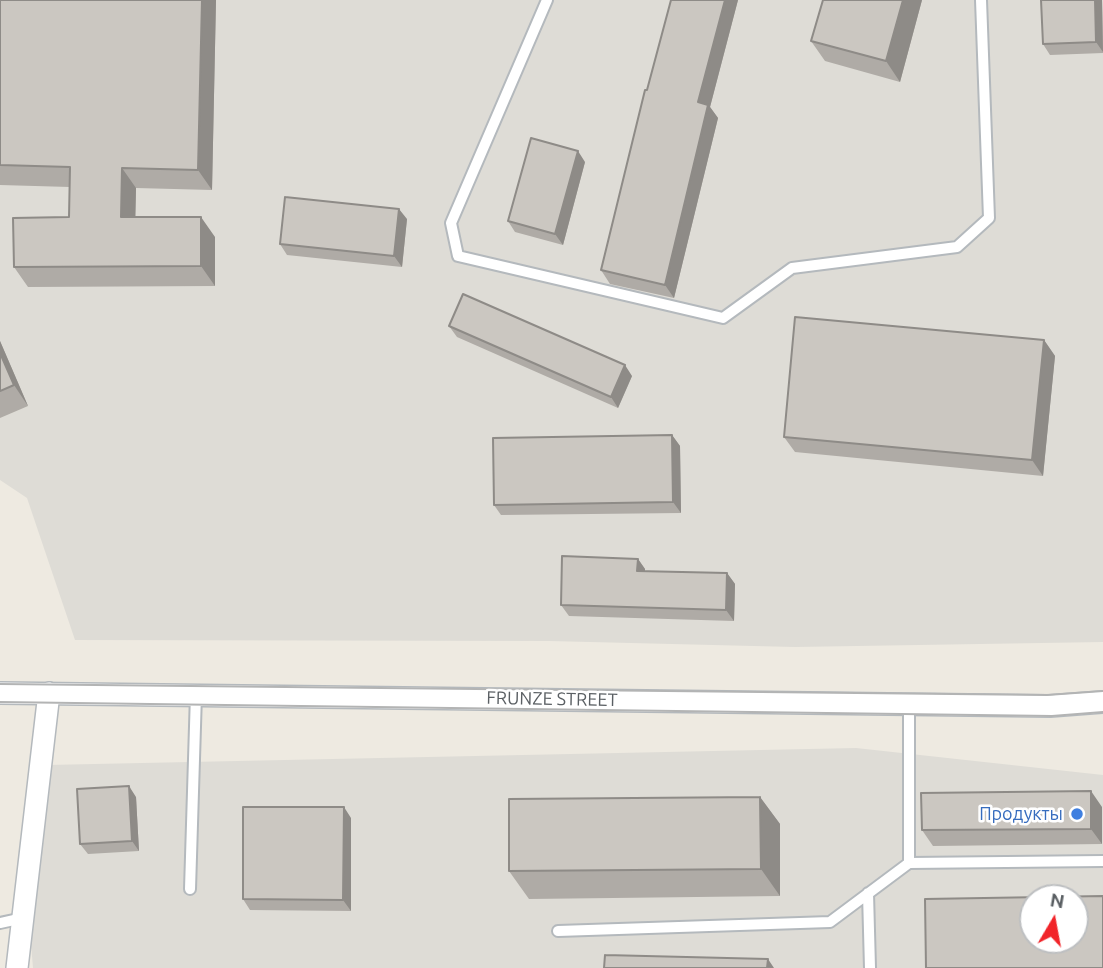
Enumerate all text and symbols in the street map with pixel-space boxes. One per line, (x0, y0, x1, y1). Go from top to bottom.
street label: FRUNZE STREET (486, 687, 618, 711)
place label: Продукты (979, 803, 1063, 825)
marker: Продукты (1069, 806, 1085, 822)
north arrow (1019, 884, 1089, 954)
text: N (1048, 888, 1066, 912)

